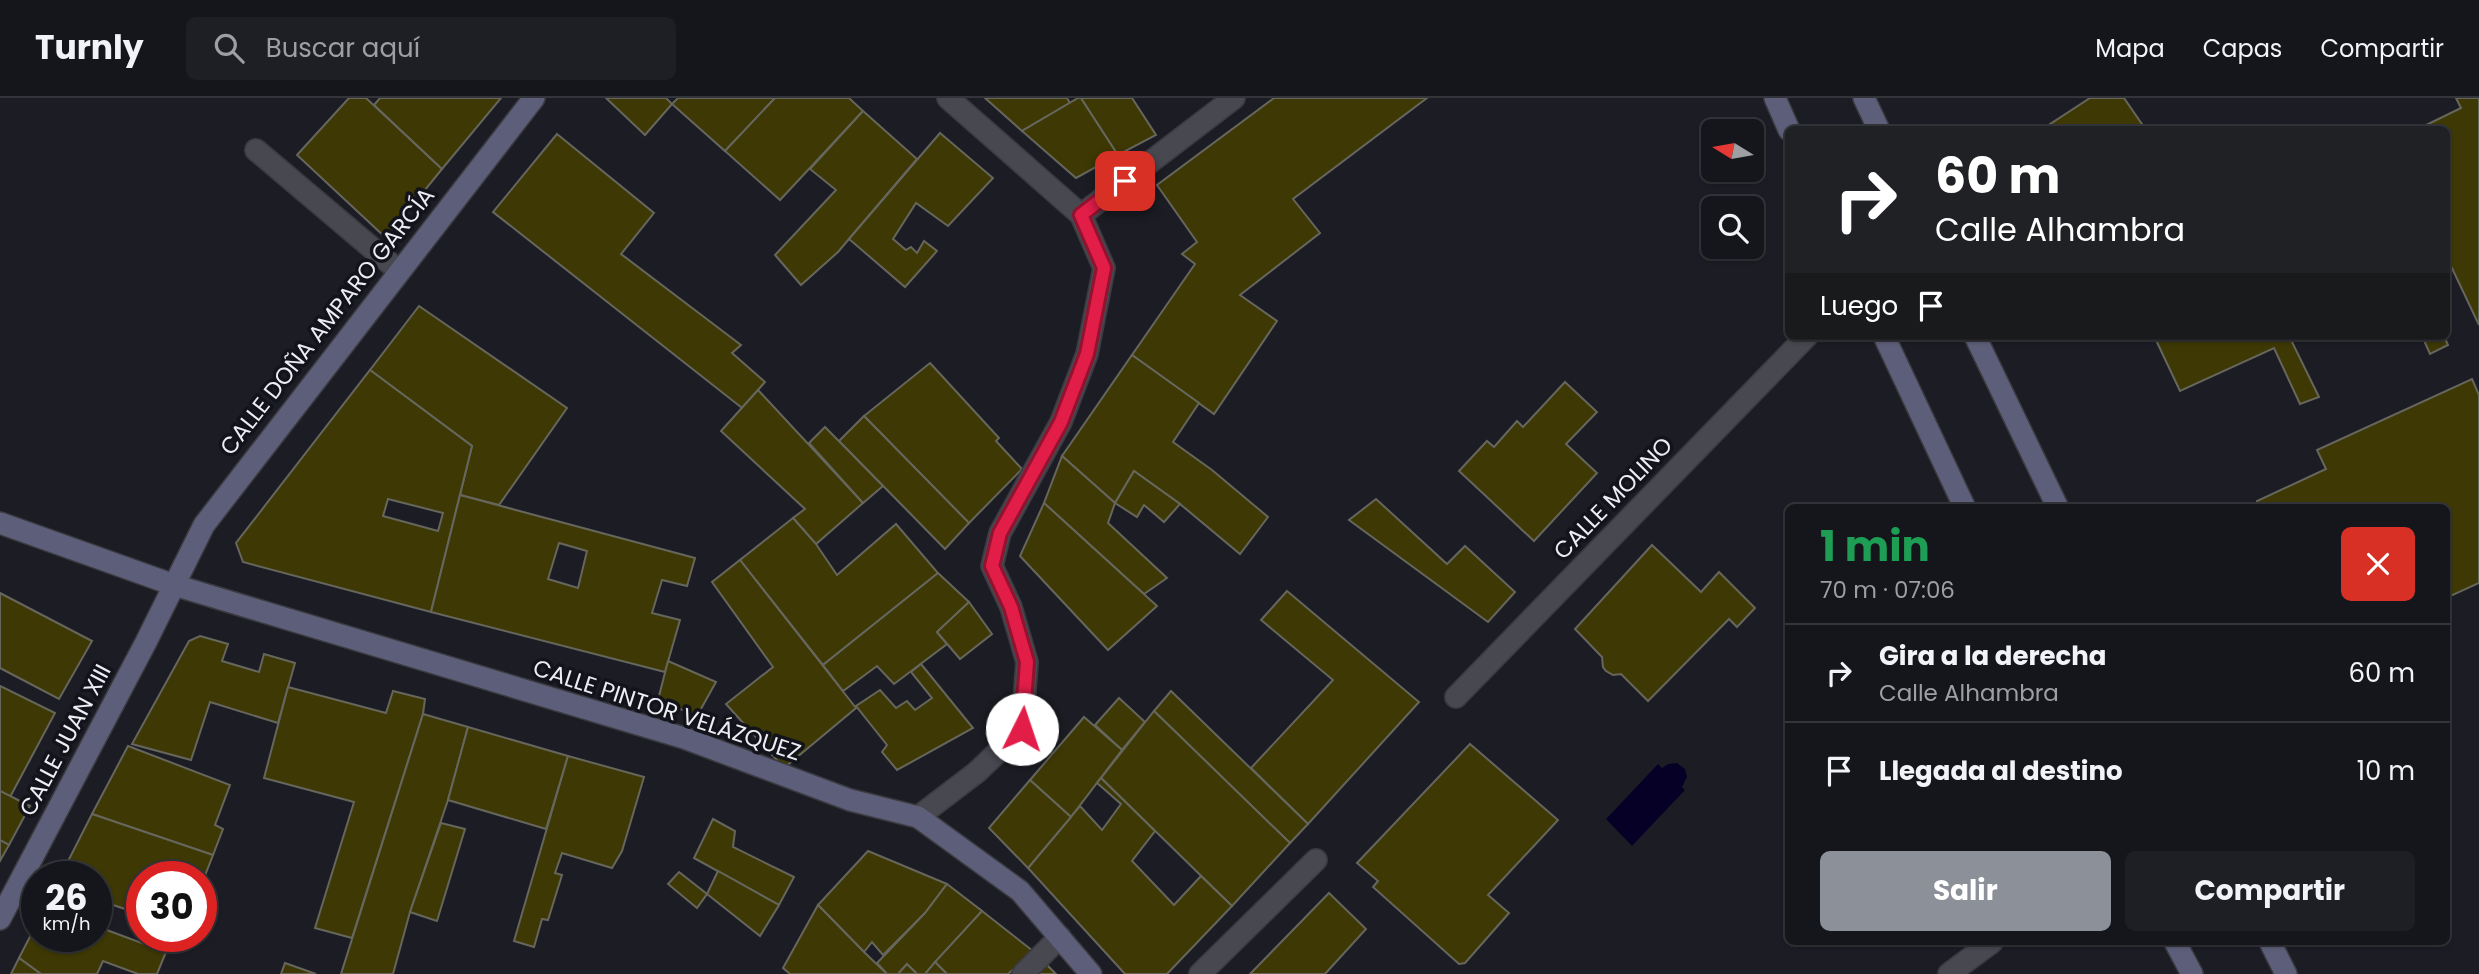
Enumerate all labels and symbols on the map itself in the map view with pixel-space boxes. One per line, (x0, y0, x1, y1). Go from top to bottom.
north arrow (1701, 119, 1764, 182)
pin (1095, 151, 1155, 211)
street label: CALLE DOÑA AMPARO GARCÍA (212, 180, 442, 462)
street label: CALLE MOLINO (1546, 430, 1680, 566)
street label: CALLE PINTOR VELÁZQUEZ (529, 652, 805, 768)
street label: CALLE JUAN XIII (11, 658, 119, 822)
position arrow (985, 692, 1059, 766)
speed limit sign: 30 (126, 861, 217, 952)

